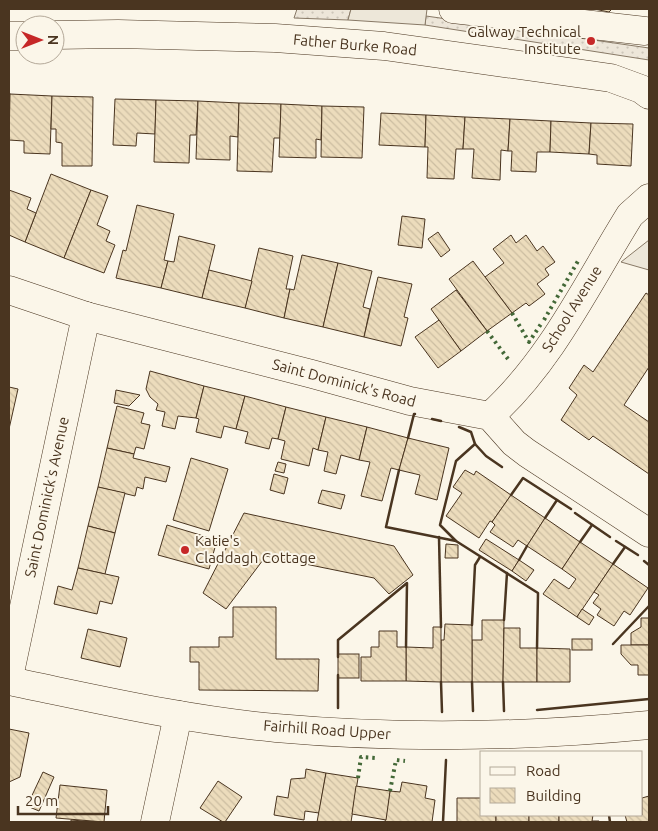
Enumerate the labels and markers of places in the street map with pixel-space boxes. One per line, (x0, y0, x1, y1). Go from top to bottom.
place label: Galway Technical Institute (467, 23, 581, 57)
marker: Galway Technical Institute (585, 35, 597, 47)
place label: Katie's Claddagh Cottage (195, 532, 316, 566)
marker: Katie's Claddagh Cottage (179, 544, 191, 556)

